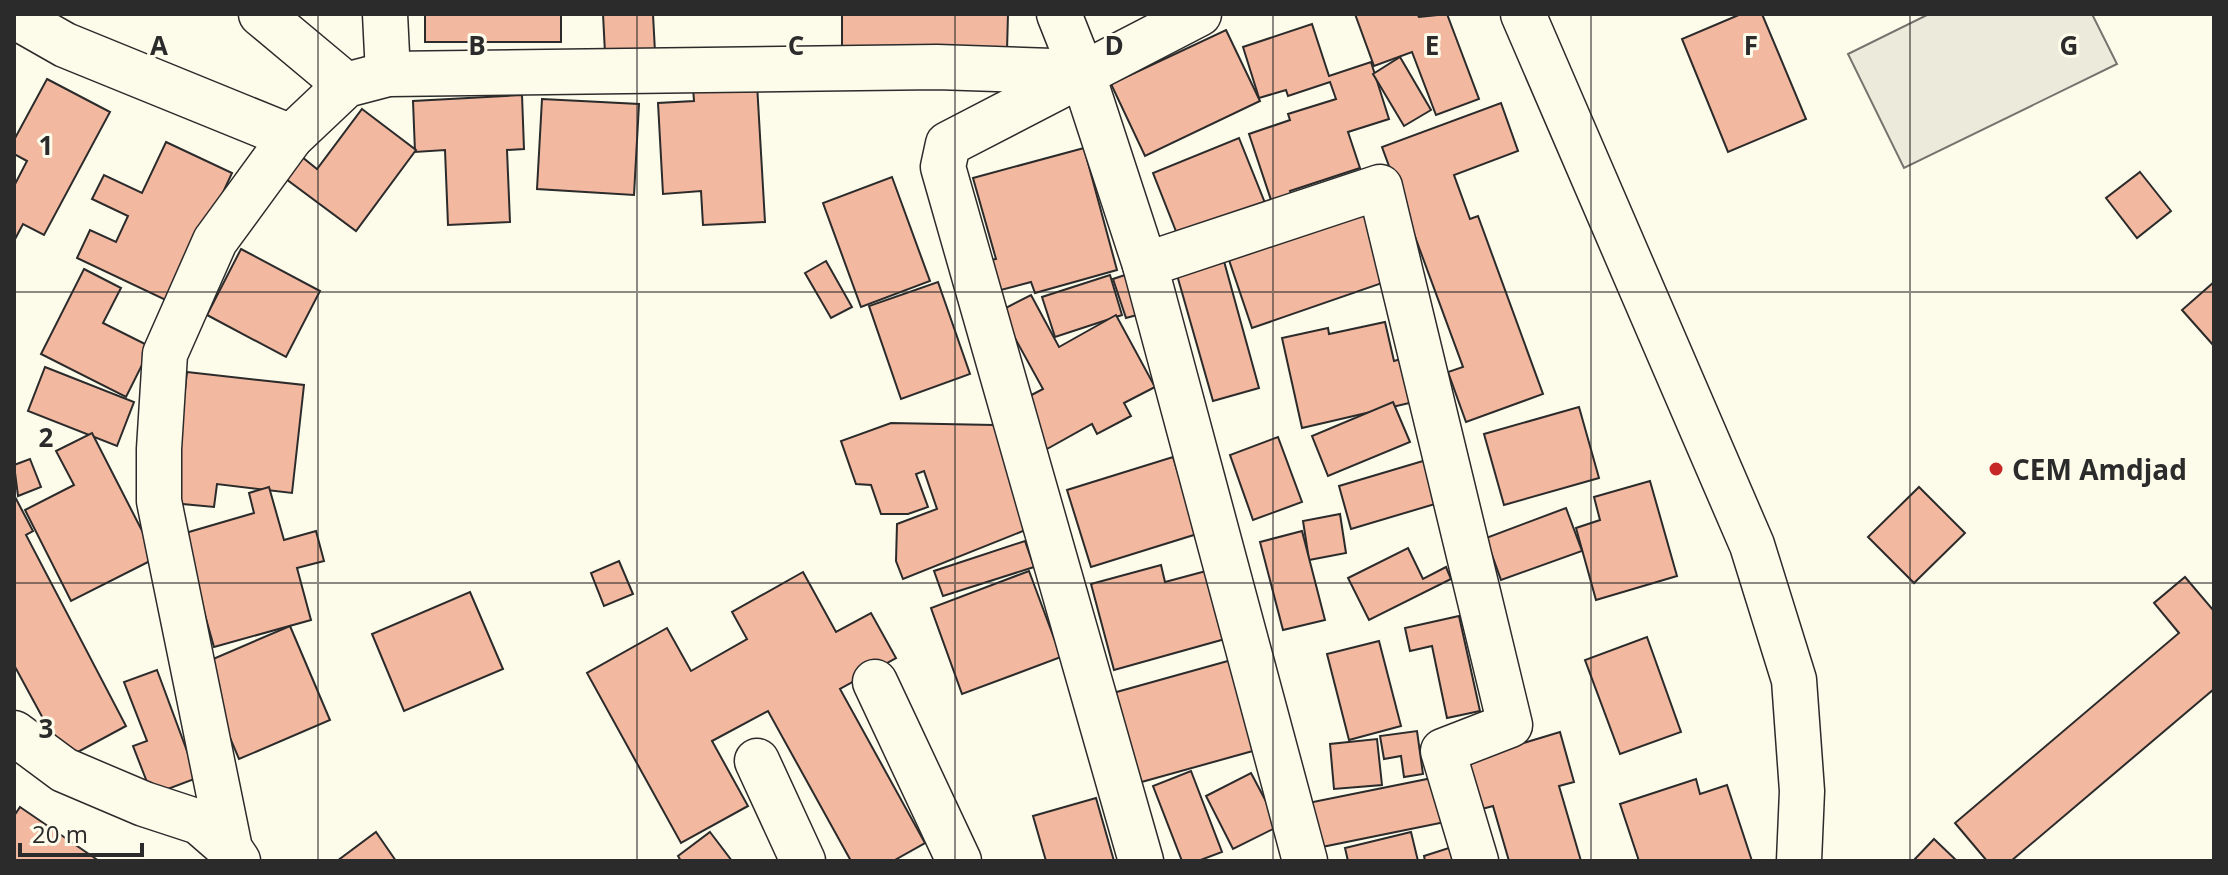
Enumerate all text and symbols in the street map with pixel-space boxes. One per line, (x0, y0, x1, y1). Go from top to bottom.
text: A (150, 27, 168, 63)
text: B (468, 27, 486, 63)
text: C (788, 27, 804, 63)
text: D (1104, 27, 1124, 63)
text: E (1425, 27, 1439, 63)
text: F (1744, 27, 1758, 63)
text: G (2060, 27, 2078, 63)
text: 1 (39, 127, 53, 163)
text: 2 (39, 419, 54, 455)
place label: CEM Amdjad (2012, 450, 2187, 488)
marker: CEM Amdjad (1987, 460, 2005, 478)
text: 3 (39, 710, 53, 746)
scale bar (20, 807, 142, 857)
text: 20 m (32, 817, 88, 850)

